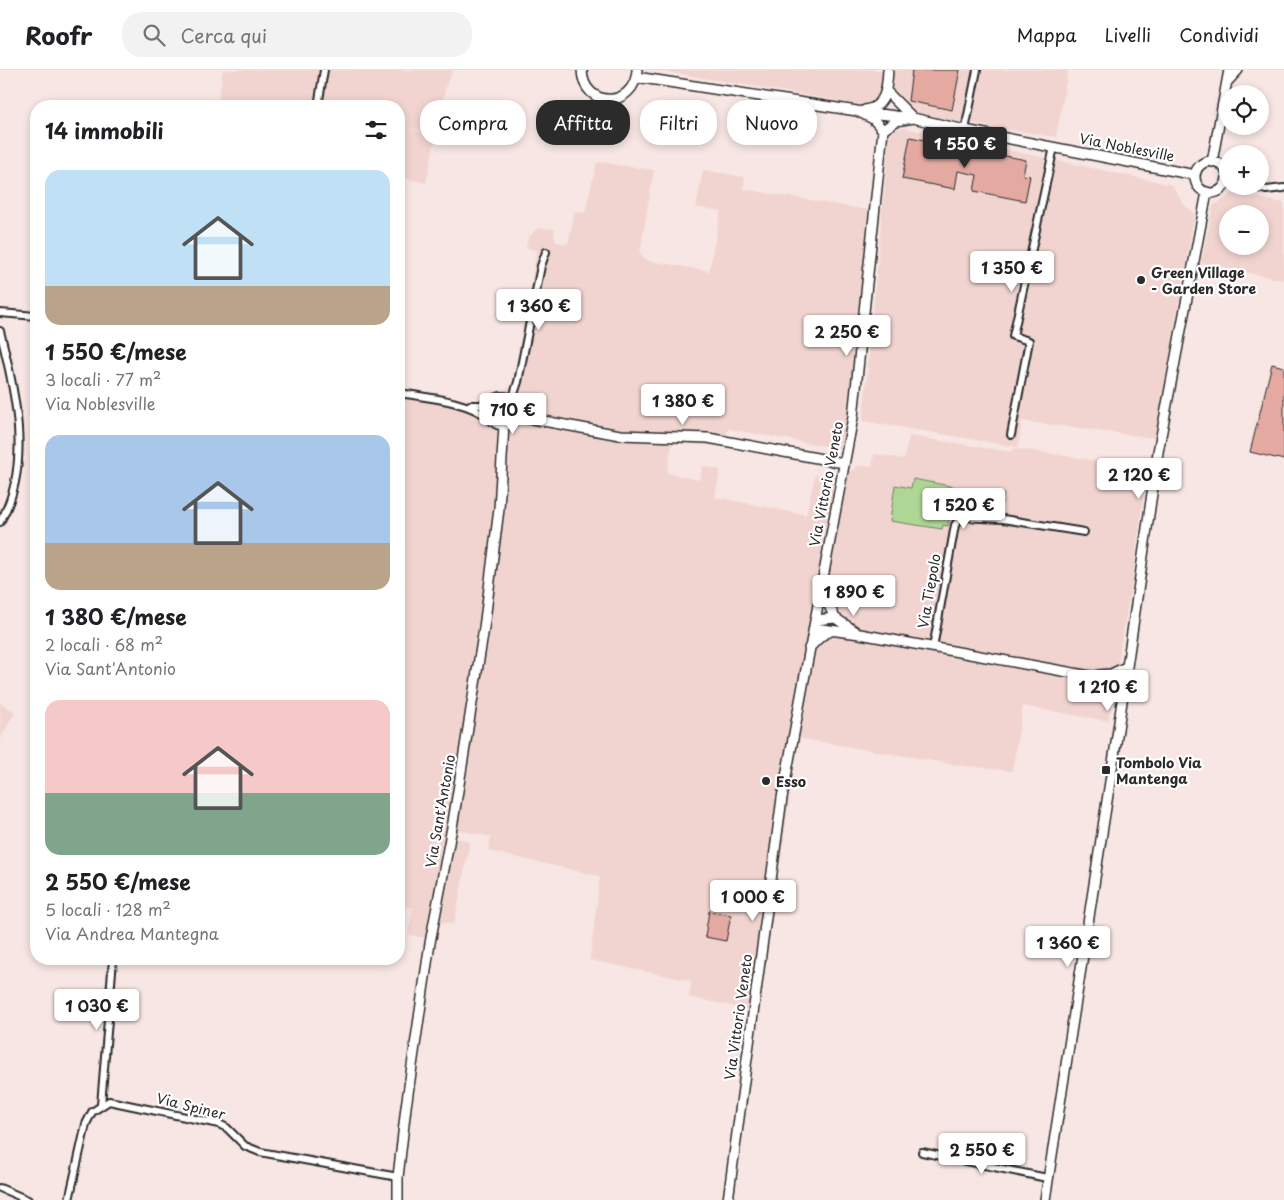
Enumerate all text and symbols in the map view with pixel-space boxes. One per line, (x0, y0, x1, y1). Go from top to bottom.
search box (122, 12, 472, 57)
text: Roofr (25, 17, 92, 53)
icon: search (140, 21, 168, 49)
text: Cerca qui (180, 21, 267, 49)
text: Mappa (1017, 21, 1077, 48)
text: Livelli (1105, 21, 1151, 48)
text: Condividi (1179, 21, 1259, 48)
map controls (1219, 85, 1269, 255)
button: locate (1219, 85, 1269, 135)
chip: Compra (420, 100, 526, 145)
chip: Affitta (536, 100, 630, 145)
chip: Filtri (640, 100, 717, 145)
chip: Nuovo (727, 100, 817, 145)
text: 14 immobili (45, 114, 163, 146)
icon: filters (362, 116, 390, 144)
pin: 1 550 € (919, 126, 1011, 169)
street label: Via Noblesville (1078, 127, 1177, 167)
text: 1 550 € (934, 131, 996, 155)
button: + (1219, 145, 1269, 195)
icon: home (173, 203, 263, 293)
button: − (1219, 205, 1269, 255)
pin: 1 350 € (966, 250, 1058, 293)
text: 1 350 € (981, 255, 1043, 279)
place label: Green Village - Garden Store (1151, 262, 1256, 299)
marker: Green Village - Garden Store (1135, 274, 1147, 286)
pin: 1 360 € (493, 288, 585, 331)
text: 1 360 € (507, 293, 571, 317)
pin: 2 250 € (801, 314, 893, 357)
text: 2 250 € (815, 319, 879, 343)
text: 1 550 €/mese (45, 335, 187, 367)
text: 3 locali · 77 m² (45, 367, 161, 391)
pin: 1 380 € (637, 384, 729, 426)
text: 1 380 € (652, 388, 714, 412)
text: Via Noblesville (45, 391, 155, 415)
pin: 710 € (478, 392, 548, 435)
text: 710 € (490, 397, 536, 421)
street label: Via Vittorio Veneto (804, 419, 849, 549)
pin: 2 120 € (1093, 458, 1185, 500)
text: 2 120 € (1108, 462, 1170, 486)
icon: home (173, 468, 263, 558)
pin: 1 520 € (918, 488, 1010, 530)
text: 1 520 € (933, 492, 995, 516)
street label: Via Tiepolo (912, 552, 946, 630)
pin: 1 890 € (808, 574, 900, 617)
text: 1 890 € (823, 579, 885, 603)
text: 1 380 €/mese (45, 600, 187, 632)
text: 2 locali · 68 m² (45, 632, 163, 656)
text: Via Sant'Antonio (45, 656, 176, 680)
pin: 1 210 € (1062, 670, 1154, 712)
text: 1 210 € (1078, 674, 1138, 698)
icon: home (173, 733, 263, 823)
place label: Tombolo Via Mantenga (1116, 752, 1202, 789)
street label: Via Sant'Antonio (420, 753, 460, 869)
marker: Tombolo Via Mantenga (1100, 764, 1112, 776)
place label: Esso (776, 771, 806, 792)
marker: Esso (760, 775, 772, 787)
text: 2 550 €/mese (45, 865, 191, 897)
pin: 1 000 € (707, 880, 799, 922)
text: 1 000 € (721, 884, 785, 908)
text: 5 locali · 128 m² (45, 897, 171, 921)
text: Via Andrea Mantegna (45, 921, 219, 945)
pin: 1 360 € (1022, 926, 1114, 968)
text: 1 360 € (1036, 930, 1100, 954)
street label: Via Vittorio Veneto (719, 952, 757, 1082)
pin: 1 030 € (51, 988, 143, 1031)
text: 1 030 € (65, 993, 129, 1017)
street label: Via Spiner (154, 1087, 228, 1125)
pin: 2 550 € (936, 1132, 1028, 1175)
text: 2 550 € (949, 1137, 1015, 1161)

